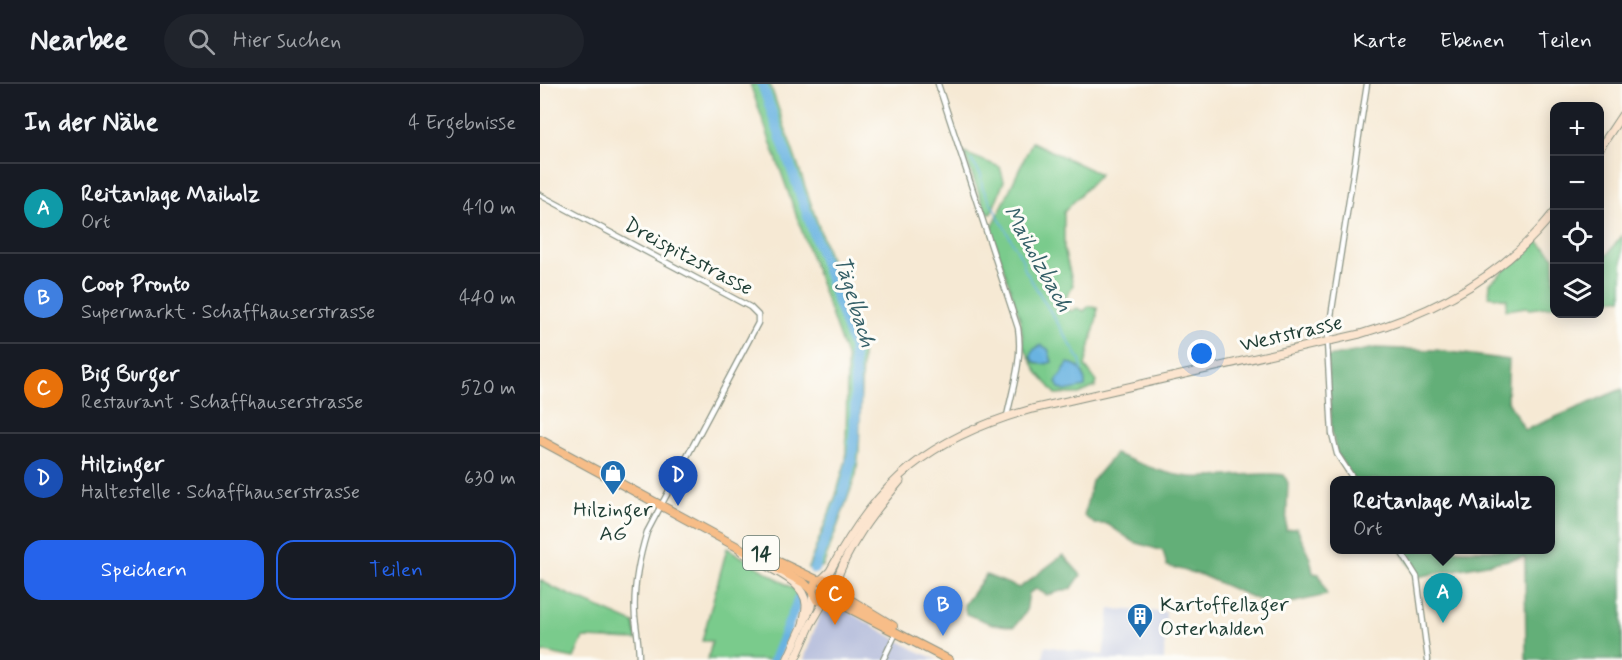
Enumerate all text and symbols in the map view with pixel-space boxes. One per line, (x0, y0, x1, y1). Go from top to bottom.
search box (164, 14, 584, 68)
text: Nearbee (30, 23, 128, 60)
icon: search (185, 25, 218, 58)
text: Hier suchen (233, 27, 341, 55)
text: Karte (1353, 27, 1407, 55)
text: Ebenen (1440, 27, 1505, 55)
text: Teilen (1538, 27, 1592, 55)
map controls (1550, 102, 1604, 318)
button: + (1550, 102, 1604, 156)
text: In der Nähe (24, 106, 158, 140)
text: 4 Ergebnisse (408, 110, 516, 137)
button: − (1550, 156, 1604, 210)
text: Reitanlage Maiholz (81, 181, 260, 209)
text: A (37, 195, 50, 222)
text: 410 m (462, 195, 516, 222)
water label: Maiholzbach (997, 201, 1078, 317)
text: Ort (81, 209, 110, 236)
button: locate (1550, 210, 1604, 264)
street label: Dreispitzstrasse (619, 211, 758, 303)
water label: Tägelbach (826, 253, 881, 351)
button: layers (1550, 264, 1604, 318)
text: Coop Pronto (81, 271, 190, 299)
text: B (37, 285, 50, 312)
text: 440 m (459, 285, 516, 312)
text: Supermarkt · Schaffhauserstrasse (81, 299, 375, 326)
street label: Weststrasse (1237, 309, 1345, 359)
your location (1187, 339, 1216, 368)
text: Big Burger (81, 361, 179, 389)
text: C (36, 375, 51, 402)
text: 520 m (460, 375, 516, 402)
text: Restaurant · Schaffhauserstrasse (81, 389, 363, 416)
text: Hilzinger (81, 451, 164, 479)
pin: D (658, 456, 698, 506)
shop icon: Hilzinger AG (598, 458, 628, 496)
text: D (37, 465, 50, 492)
text: 630 m (464, 465, 516, 492)
popup (1330, 476, 1555, 554)
text: Haltestelle · Schaffhauserstrasse (81, 479, 360, 506)
text: Reitanlage Maiholz (1353, 488, 1532, 516)
place label: Hilzinger AG (573, 496, 653, 548)
text: Ort (1353, 516, 1383, 543)
road number: 14 (743, 536, 779, 570)
button: Speichern (24, 540, 264, 600)
button: Teilen (276, 540, 516, 600)
pin: A (1424, 574, 1462, 623)
pin: C (816, 576, 854, 625)
pin: B (924, 586, 962, 636)
place label: Kartoffellager Osterhalden (1160, 591, 1289, 643)
building icon: Kartoffellager Osterhalden (1125, 601, 1155, 639)

